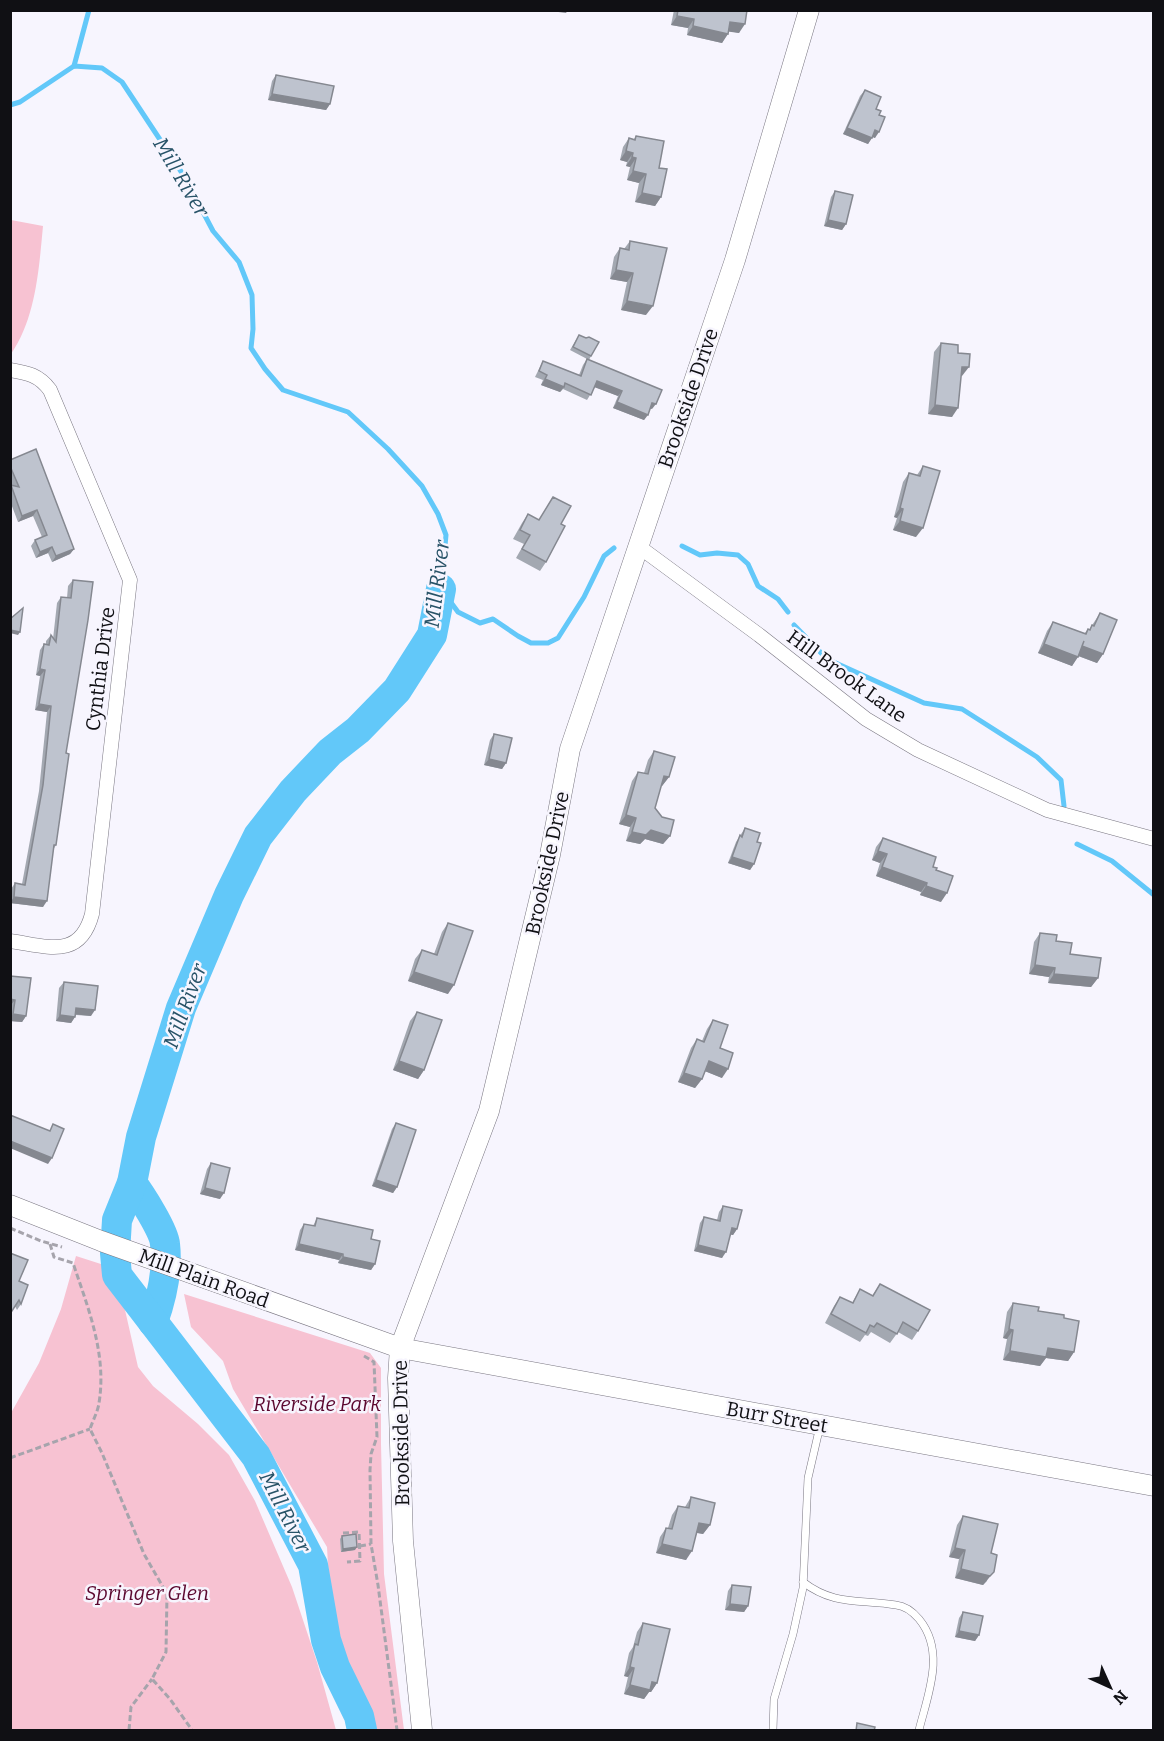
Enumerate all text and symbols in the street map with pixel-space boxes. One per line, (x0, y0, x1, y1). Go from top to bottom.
water label: Mill River (147, 133, 216, 223)
street label: Brookside Drive (653, 325, 723, 471)
water label: Mill River (419, 537, 455, 629)
street label: Cynthia Drive (80, 606, 120, 732)
street label: Hill Brook Lane (783, 625, 911, 727)
street label: Brookside Drive (520, 789, 574, 937)
water label: Mill River (158, 959, 213, 1052)
street label: Mill Plain Road (136, 1243, 273, 1313)
street label: Brookside Drive (388, 1360, 414, 1506)
park label: Riverside Park (253, 1392, 381, 1416)
street label: Burr Street (724, 1396, 830, 1438)
water label: Mill River (253, 1467, 317, 1558)
park label: Springer Glen (85, 1581, 209, 1605)
north arrow (1080, 1657, 1140, 1717)
text: N (1109, 1686, 1131, 1708)

